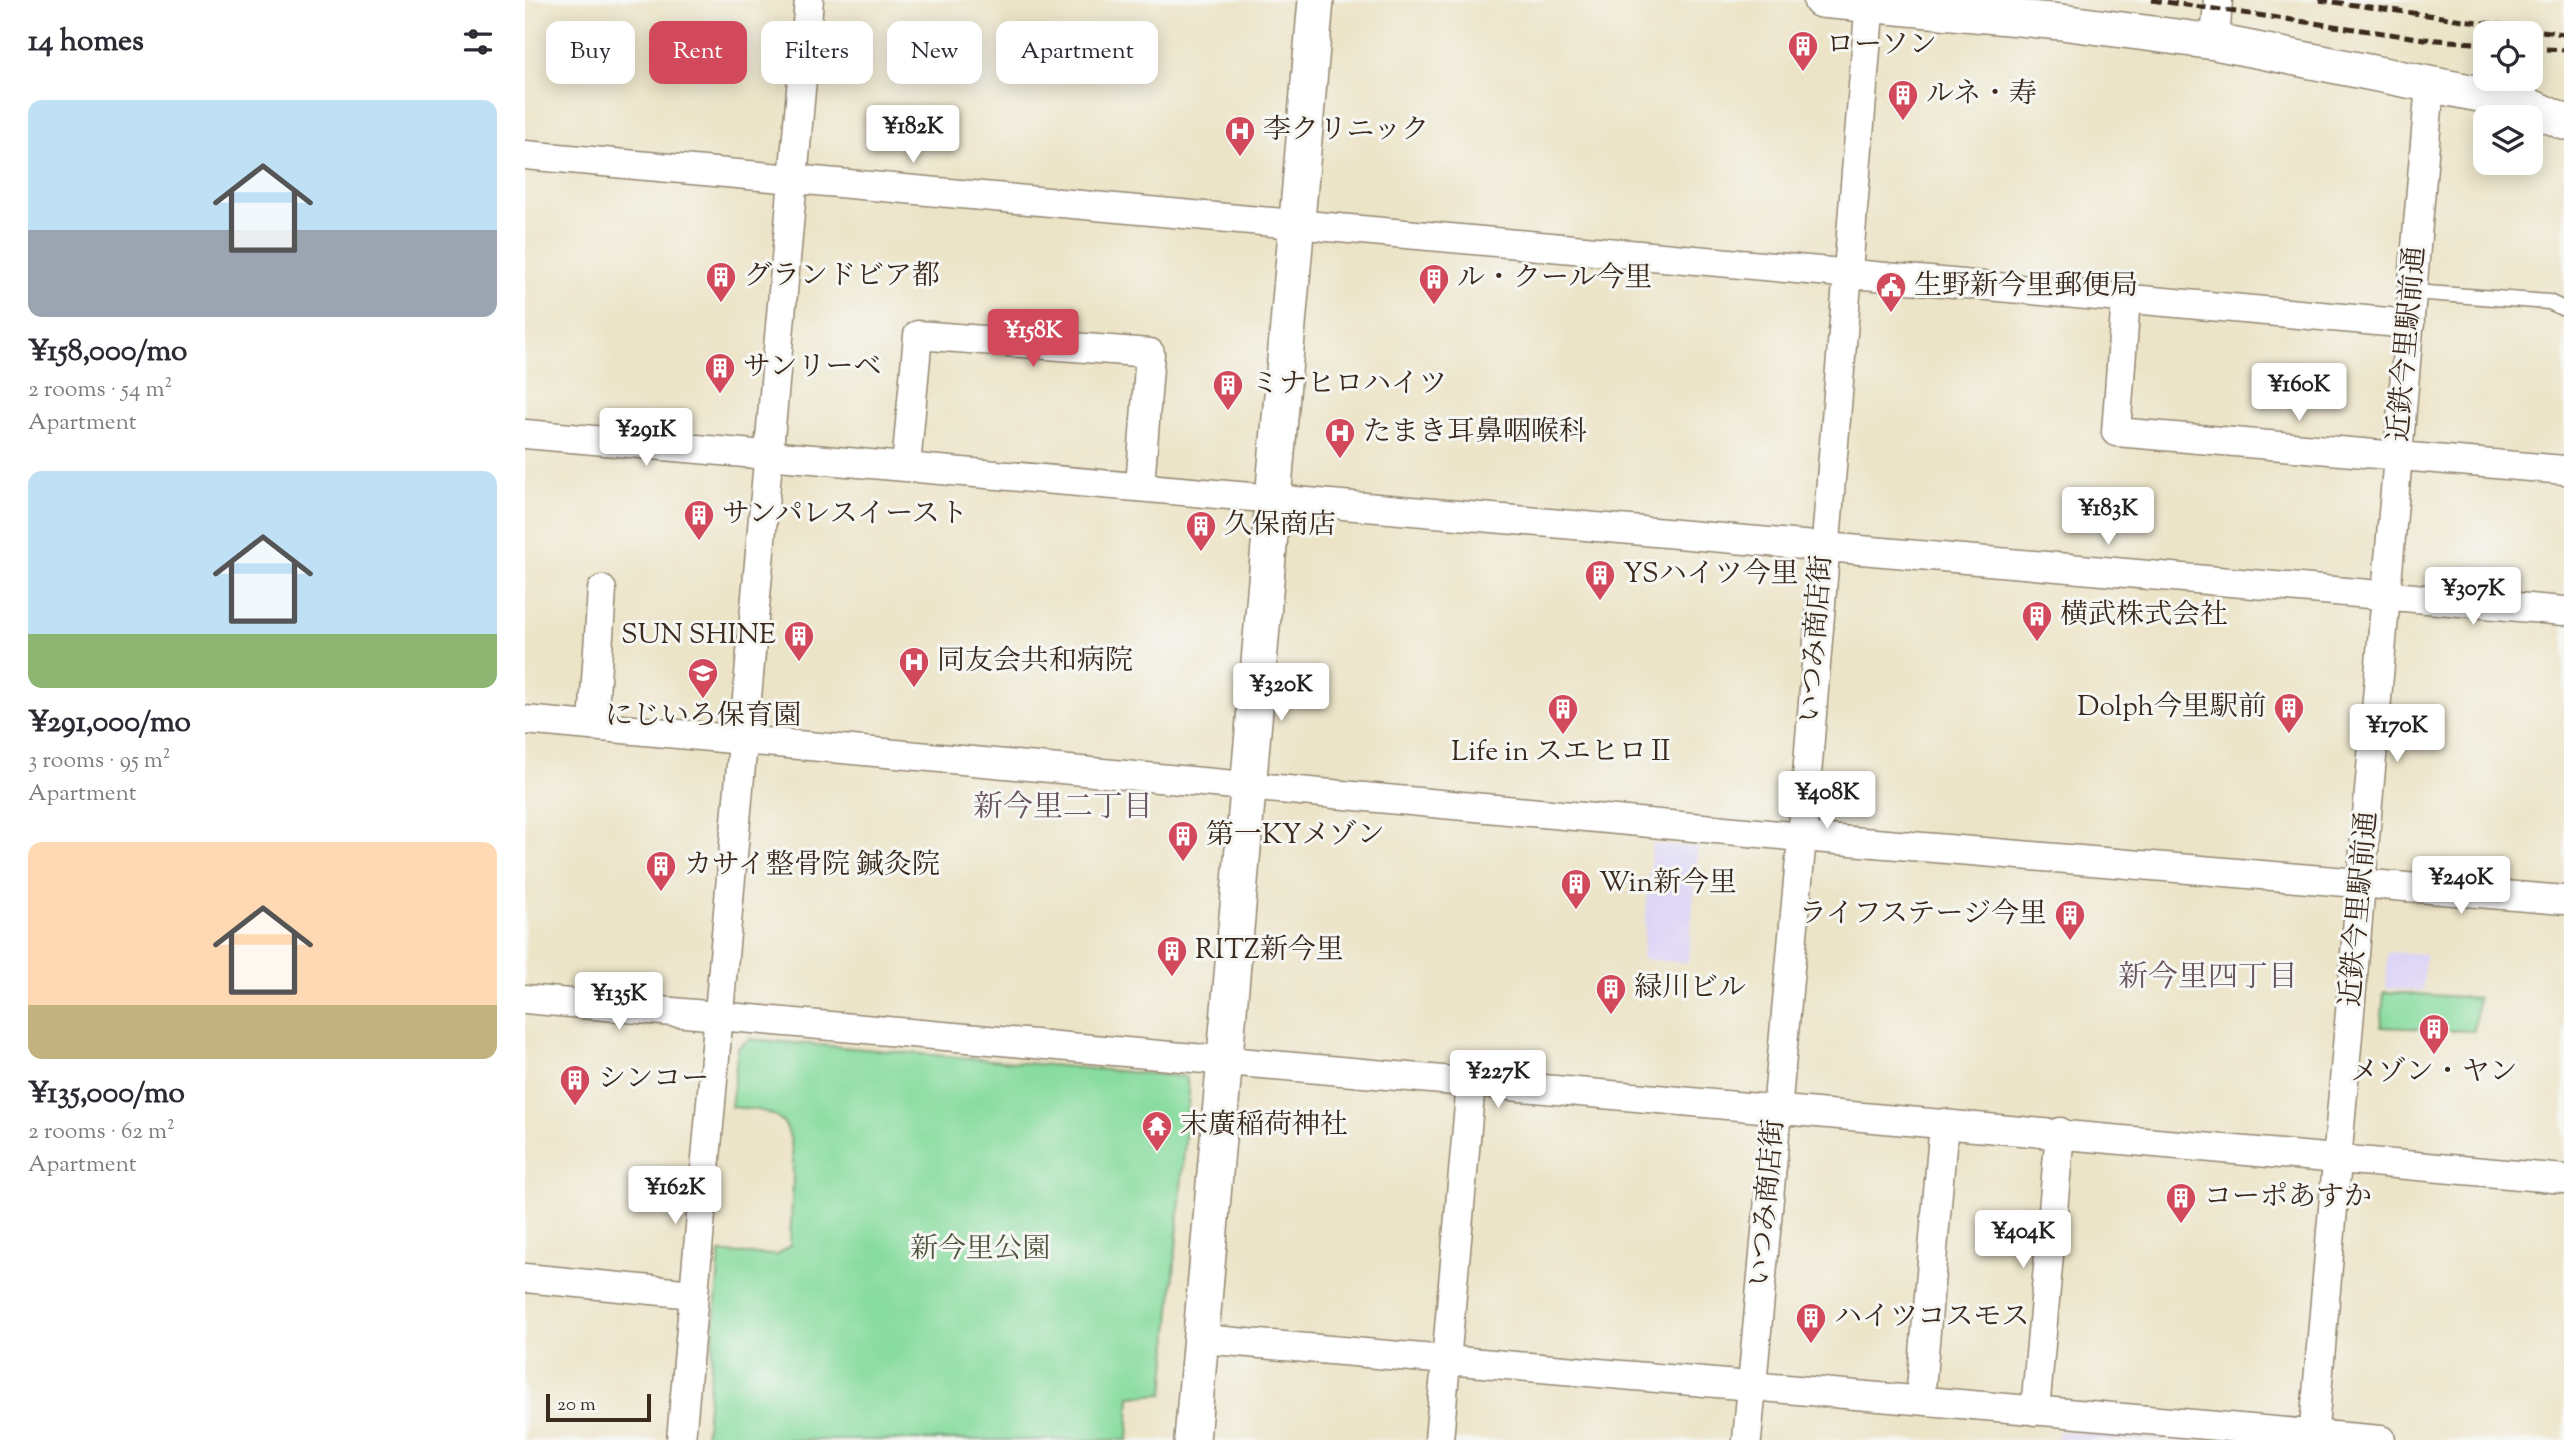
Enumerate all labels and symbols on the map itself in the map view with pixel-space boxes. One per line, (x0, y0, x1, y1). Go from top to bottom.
place label: ローソン (1826, 26, 1937, 66)
building icon: ローソン (1786, 29, 1820, 73)
place label: ルネ・寿 (1926, 75, 2037, 115)
building icon: ルネ・寿 (1886, 78, 1920, 122)
pin: ¥182K (864, 106, 962, 165)
place label: 李クリニック (1263, 111, 1429, 151)
hospital icon: 李クリニック (1223, 114, 1257, 158)
street label: 近鉄今里駅前通 (2380, 245, 2436, 443)
place label: グランドビア都 (744, 257, 940, 297)
place label: ル・クール今里 (1457, 259, 1652, 299)
building icon: グランドビア都 (704, 260, 738, 304)
building icon: ル・クール今里 (1417, 262, 1451, 306)
place label: 生野新今里郵便局 (1914, 267, 2138, 307)
public building icon: 生野新今里郵便局 (1874, 270, 1908, 314)
pin: ¥158K (984, 310, 1082, 369)
place label: サンリーベ (743, 348, 882, 388)
building icon: サンリーベ (703, 351, 737, 395)
pin: ¥160K (2250, 364, 2348, 423)
place label: ミナヒロハイツ (1251, 365, 1447, 405)
building icon: ミナヒロハイツ (1211, 368, 1245, 412)
pin: ¥291K (597, 408, 695, 468)
place label: たまき耳鼻咽喉科 (1363, 413, 1587, 453)
hospital icon: たまき耳鼻咽喉科 (1323, 416, 1357, 460)
pin: ¥183K (2059, 488, 2157, 547)
place label: サンパレスイースト (722, 495, 968, 535)
building icon: サンパレスイースト (682, 498, 716, 542)
place label: 久保商店 (1224, 506, 1336, 546)
building icon: 久保商店 (1184, 509, 1218, 553)
street label: いつみ商店街 (1791, 554, 1843, 724)
place label: YSハイツ今里 (1623, 555, 1799, 595)
building icon: YSハイツ今里 (1583, 558, 1617, 602)
pin: ¥307K (2424, 568, 2522, 627)
place label: 横武株式会社 (2060, 596, 2228, 636)
building icon: 横武株式会社 (2020, 599, 2054, 643)
place label: SUN SHINE (621, 616, 776, 656)
building icon: SUN SHINE (782, 619, 816, 663)
place label: 同友会共和病院 (937, 642, 1133, 682)
hospital icon: 同友会共和病院 (897, 645, 931, 689)
school or university icon: にじいろ保育園 (686, 656, 720, 700)
pin: ¥320K (1232, 664, 1330, 723)
place label: Dolph今里駅前 (2077, 688, 2266, 728)
building icon: Dolph今里駅前 (2272, 691, 2306, 735)
building icon: Life in スエヒロⅡ (1546, 692, 1580, 736)
place label: にじいろ保育園 (605, 697, 801, 737)
pin: ¥170K (2348, 704, 2446, 764)
place label: Life in スエヒロⅡ (1451, 733, 1675, 773)
pin: ¥408K (1778, 772, 1876, 831)
district label: 新今里二丁目 (973, 787, 1153, 830)
street label: 近鉄今里駅前通 (2332, 810, 2388, 1008)
place label: 第一KYメゾン (1206, 816, 1385, 856)
building icon: 第一KYメゾン (1166, 819, 1200, 863)
place label: カサイ整骨院 鍼灸院 (684, 846, 940, 886)
building icon: カサイ整骨院 鍼灸院 (644, 849, 678, 893)
pin: ¥240K (2412, 856, 2510, 916)
place label: Win新今里 (1599, 864, 1737, 904)
building icon: Win新今里 (1559, 867, 1593, 911)
place label: ライフステージ今里 (1799, 895, 2047, 935)
building icon: ライフステージ今里 (2053, 898, 2087, 942)
place label: RITZ新今里 (1195, 931, 1344, 971)
building icon: RITZ新今里 (1155, 934, 1189, 978)
district label: 新今里四丁目 (2118, 957, 2298, 1000)
place label: 緑川ビル (1634, 969, 1746, 1009)
pin: ¥135K (570, 972, 668, 1032)
building icon: 緑川ビル (1594, 972, 1628, 1016)
building icon: メゾン・ヤン (2417, 1012, 2451, 1056)
pin: ¥227K (1449, 1050, 1547, 1110)
place label: メゾン・ヤン (2351, 1053, 2517, 1093)
place label: シンコー (598, 1060, 709, 1100)
building icon: シンコー (558, 1063, 592, 1107)
place label: 末廣稲荷神社 (1180, 1106, 1348, 1146)
temple icon: 末廣稲荷神社 (1140, 1109, 1174, 1153)
street label: いつみ商店街 (1741, 1118, 1795, 1288)
pin: ¥162K (626, 1166, 724, 1226)
place label: コーポあすか (2204, 1178, 2372, 1218)
building icon: コーポあすか (2164, 1181, 2198, 1225)
pin: ¥404K (1974, 1210, 2072, 1270)
park label: 新今里公園 (910, 1230, 1050, 1270)
place label: ハイツコスモス (1834, 1298, 2029, 1338)
building icon: ハイツコスモス (1794, 1301, 1828, 1345)
scale bar (546, 1391, 651, 1423)

